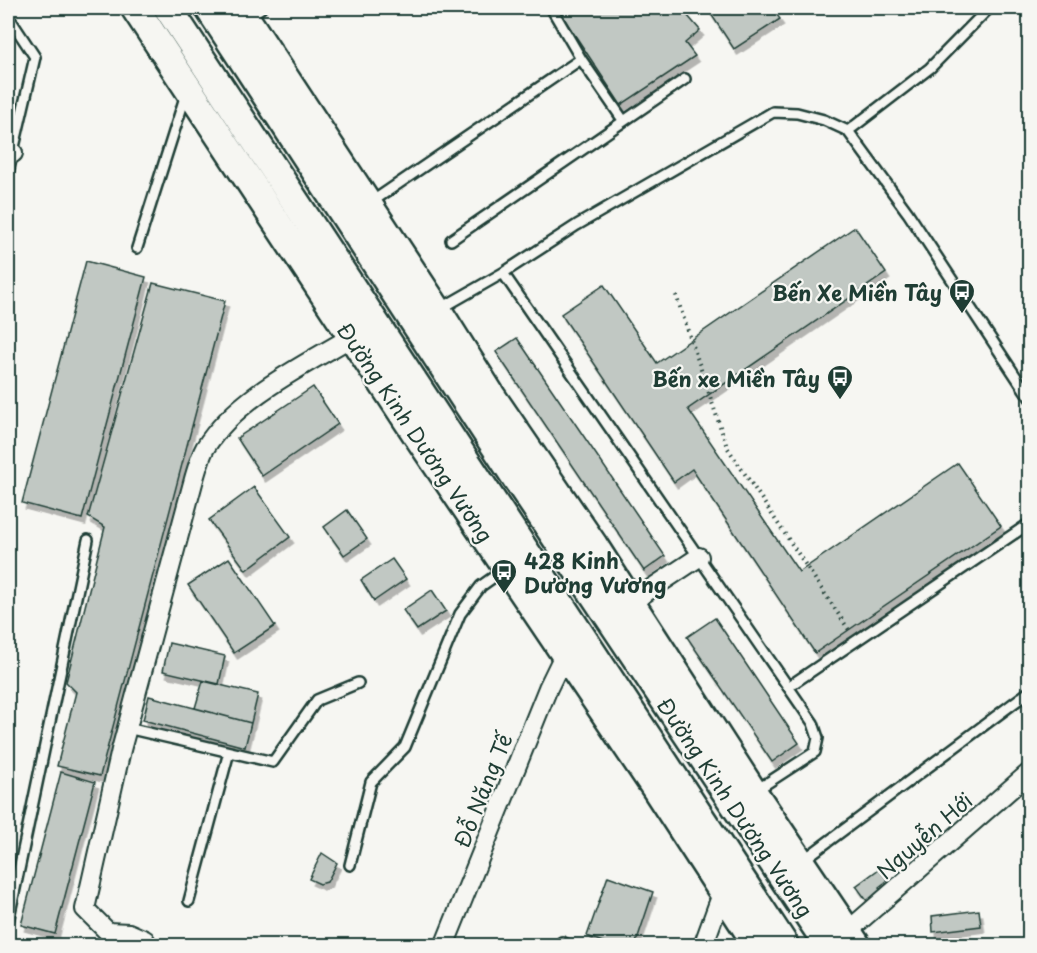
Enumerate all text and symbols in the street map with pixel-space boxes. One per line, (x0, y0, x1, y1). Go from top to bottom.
place label: Bến Xe Miền Tây (772, 276, 942, 308)
bus stop icon: Bến Xe Miền Tây (947, 277, 977, 315)
street label: Đường Kinh Dương Vương (330, 316, 502, 548)
place label: Bến xe Miền Tây (652, 362, 820, 394)
bus stop icon: Bến xe Miền Tây (825, 363, 855, 401)
place label: 428 Kinh Dương Vương (524, 544, 667, 600)
bus stop icon: 428 Kinh Dương Vương (489, 557, 519, 595)
street label: Đường Kinh Dương Vương (650, 691, 822, 923)
street label: Đỗ Năng Tế (445, 727, 520, 852)
street label: Nguyễn Hới (869, 784, 979, 886)

